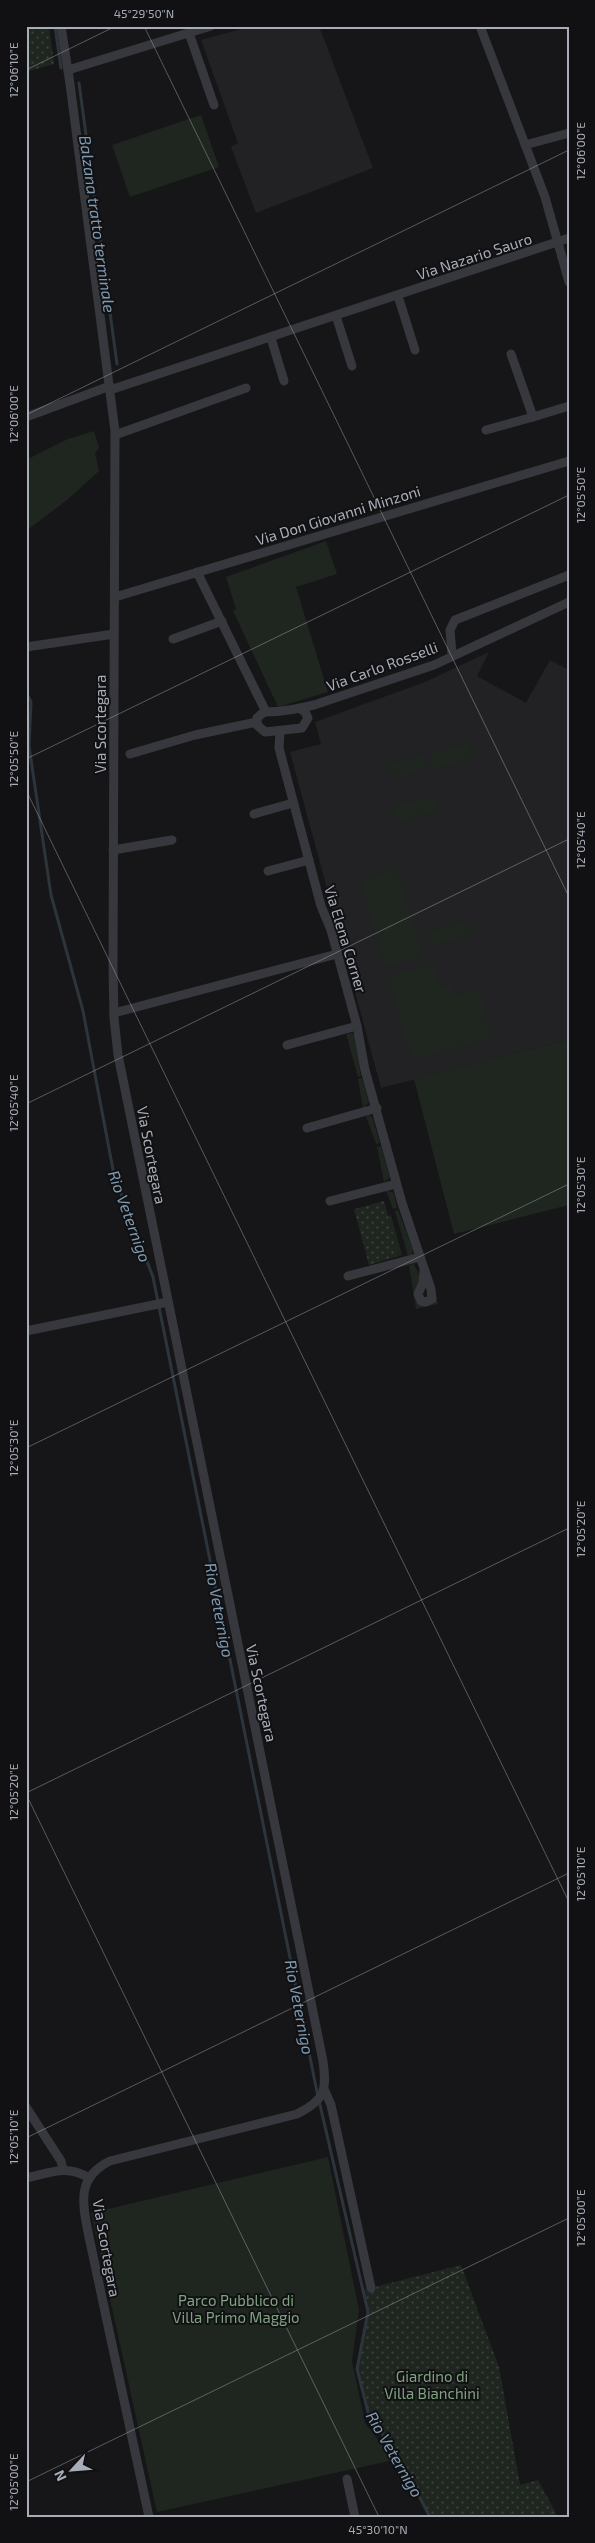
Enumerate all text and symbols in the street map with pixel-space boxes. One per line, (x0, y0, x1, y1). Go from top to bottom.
text: 45°29'50"N (114, 6, 174, 20)
text: 12°06'10"E (6, 42, 20, 98)
text: 12°06'00"E (573, 122, 587, 180)
water label: Balzana tratto terminale (76, 134, 120, 314)
street label: Via Nazario Sauro (414, 229, 534, 283)
text: 12°06'00"E (6, 385, 20, 443)
text: 12°05'50"E (573, 466, 587, 523)
street label: Via Don Giovanni Minzoni (253, 481, 423, 549)
street label: Via Carlo Rosselli (324, 637, 440, 695)
street label: Via Scortegara (91, 674, 109, 774)
text: 12°05'50"E (6, 730, 20, 787)
text: 12°05'40"E (573, 811, 587, 869)
street label: Via Elena Corner (321, 883, 371, 995)
text: 12°05'40"E (6, 1074, 20, 1132)
street label: Via Scortegara (134, 1105, 170, 1205)
text: 12°05'30"E (573, 1156, 587, 1213)
water label: Rio Veternigo (105, 1168, 155, 1264)
text: 12°05'30"E (6, 1419, 20, 1476)
text: 12°05'20"E (573, 1500, 587, 1558)
water label: Rio Veternigo (202, 1561, 238, 1659)
street label: Via Scortegara (243, 1643, 281, 1743)
text: 12°05'20"E (6, 1763, 20, 1821)
text: 12°05'10"E (573, 1846, 587, 1902)
water label: Rio Veternigo (282, 1958, 318, 2056)
text: 12°05'10"E (6, 2109, 20, 2165)
text: 12°05'00"E (573, 2189, 587, 2247)
street label: Via Scortegara (90, 2198, 124, 2298)
park label: Parco Pubblico di Villa Primo Maggio (172, 2291, 300, 2326)
park label: Giardino di Villa Bianchini (384, 2367, 480, 2402)
water label: Rio Veternigo (363, 2408, 427, 2500)
north arrow (48, 2446, 98, 2496)
text: 12°05'00"E (6, 2453, 20, 2511)
text: N (50, 2468, 70, 2484)
text: 45°30'10"N (348, 2522, 408, 2536)

